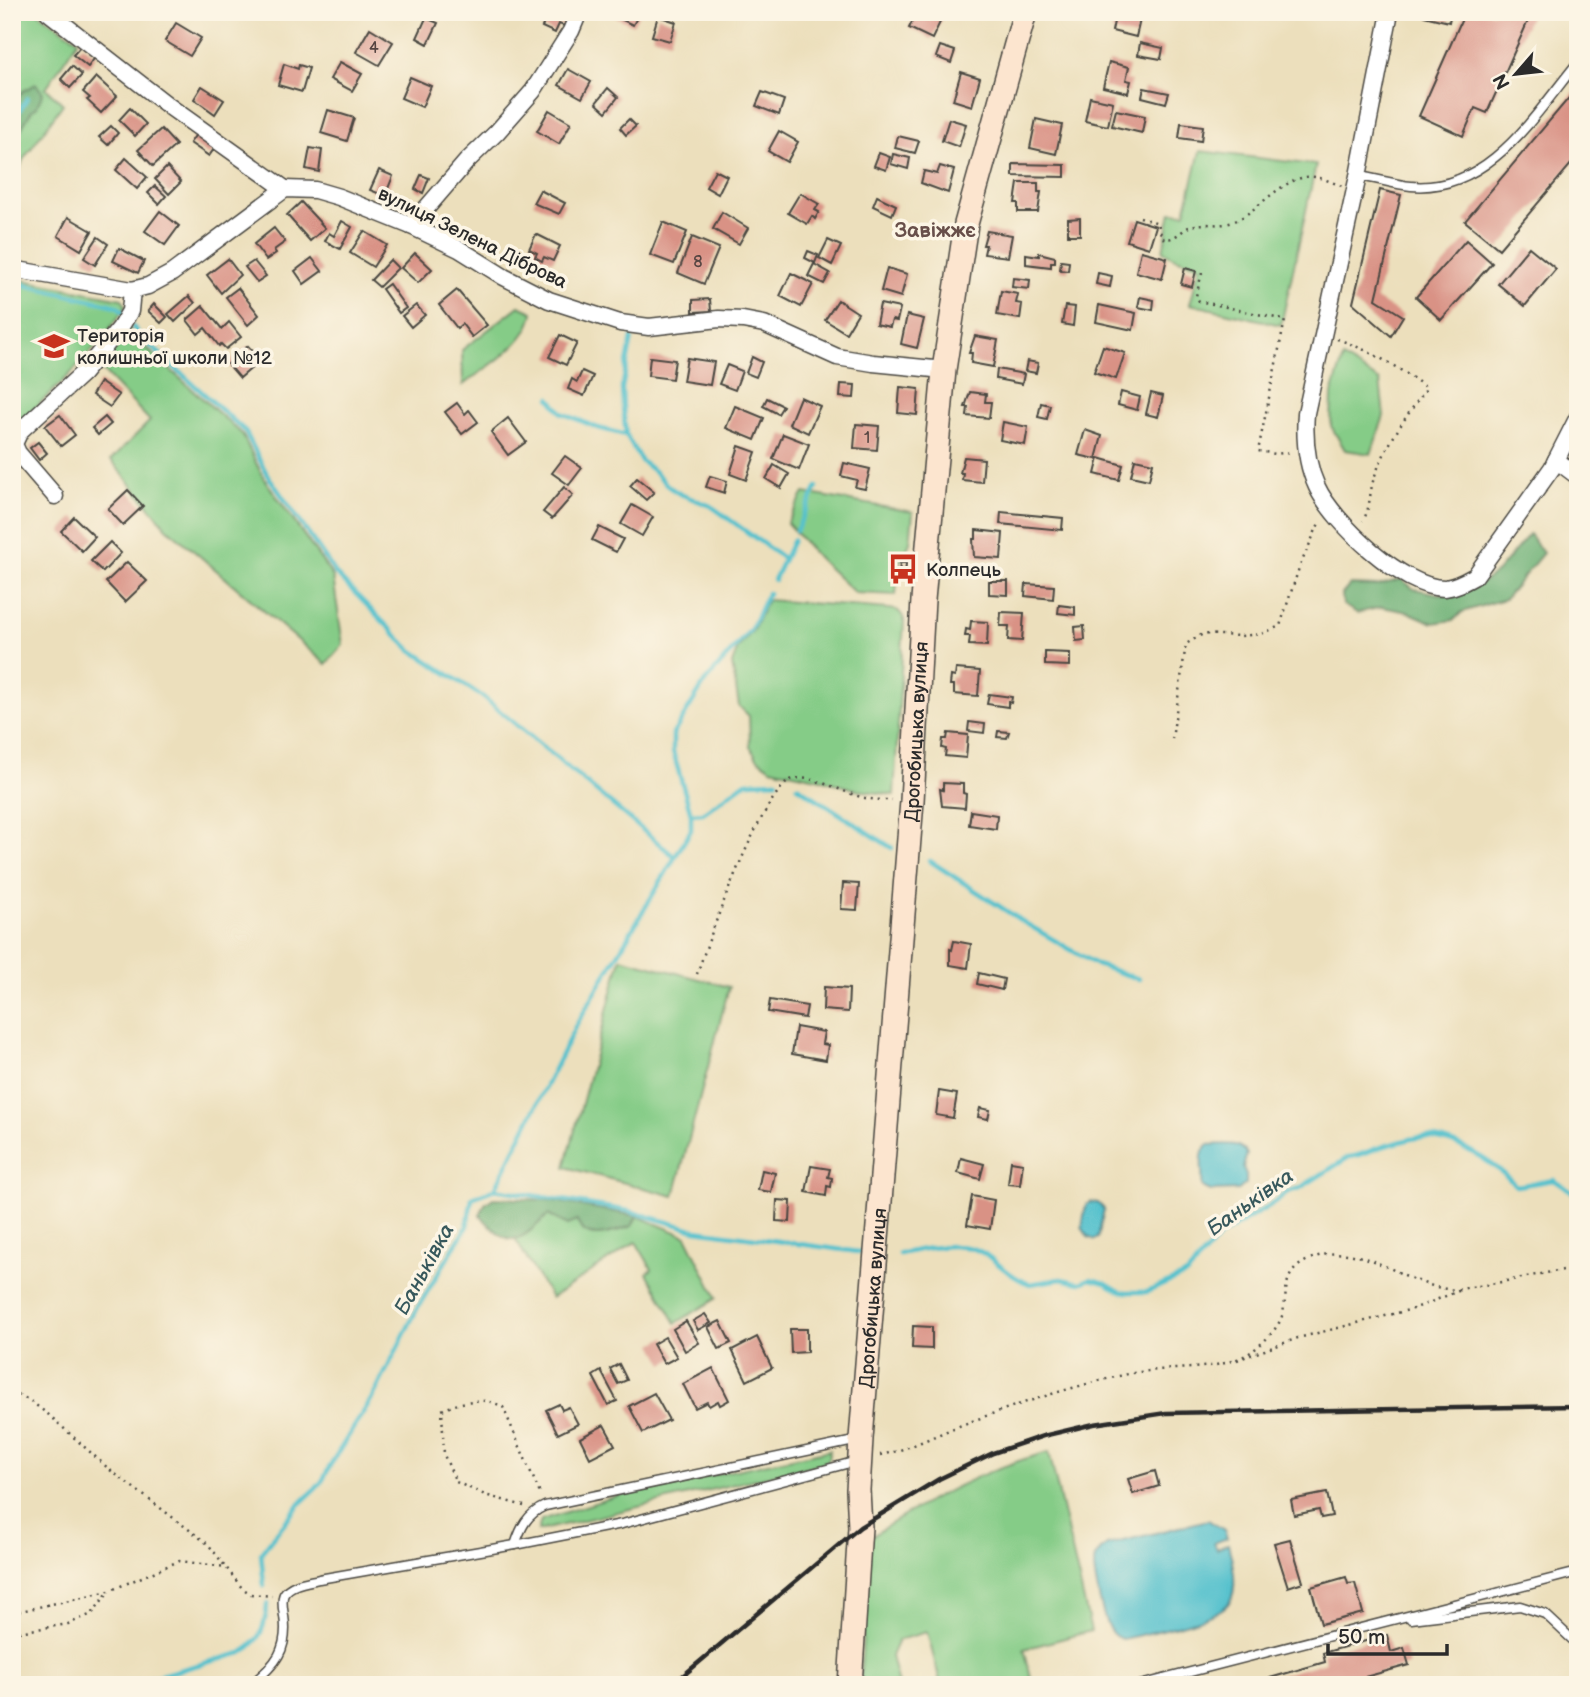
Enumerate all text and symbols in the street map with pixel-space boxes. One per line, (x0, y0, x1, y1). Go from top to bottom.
north arrow (1482, 38, 1552, 108)
house number: 4 (369, 39, 379, 58)
text: N (1489, 70, 1516, 93)
street label: вулиця Зелена Діброва (374, 183, 571, 294)
district label: Завіжжє (894, 218, 976, 243)
house number: 8 (693, 253, 703, 272)
place label: Територія колишньої школи №12 (77, 325, 273, 370)
school or university icon: Територія колишньої школи №12 (37, 329, 71, 363)
house number: 1 (864, 429, 870, 448)
bus stop icon: Колпець (886, 552, 920, 586)
place label: Колпець (926, 559, 1002, 582)
street label: Дрогобицька вулиця (900, 641, 934, 823)
water label: Баньківка (1202, 1163, 1299, 1241)
street label: Дрогобицька вулиця (855, 1207, 892, 1389)
water label: Баньківка (389, 1219, 460, 1319)
scale bar (1328, 1613, 1446, 1657)
text: 50 m (1338, 1625, 1385, 1650)

